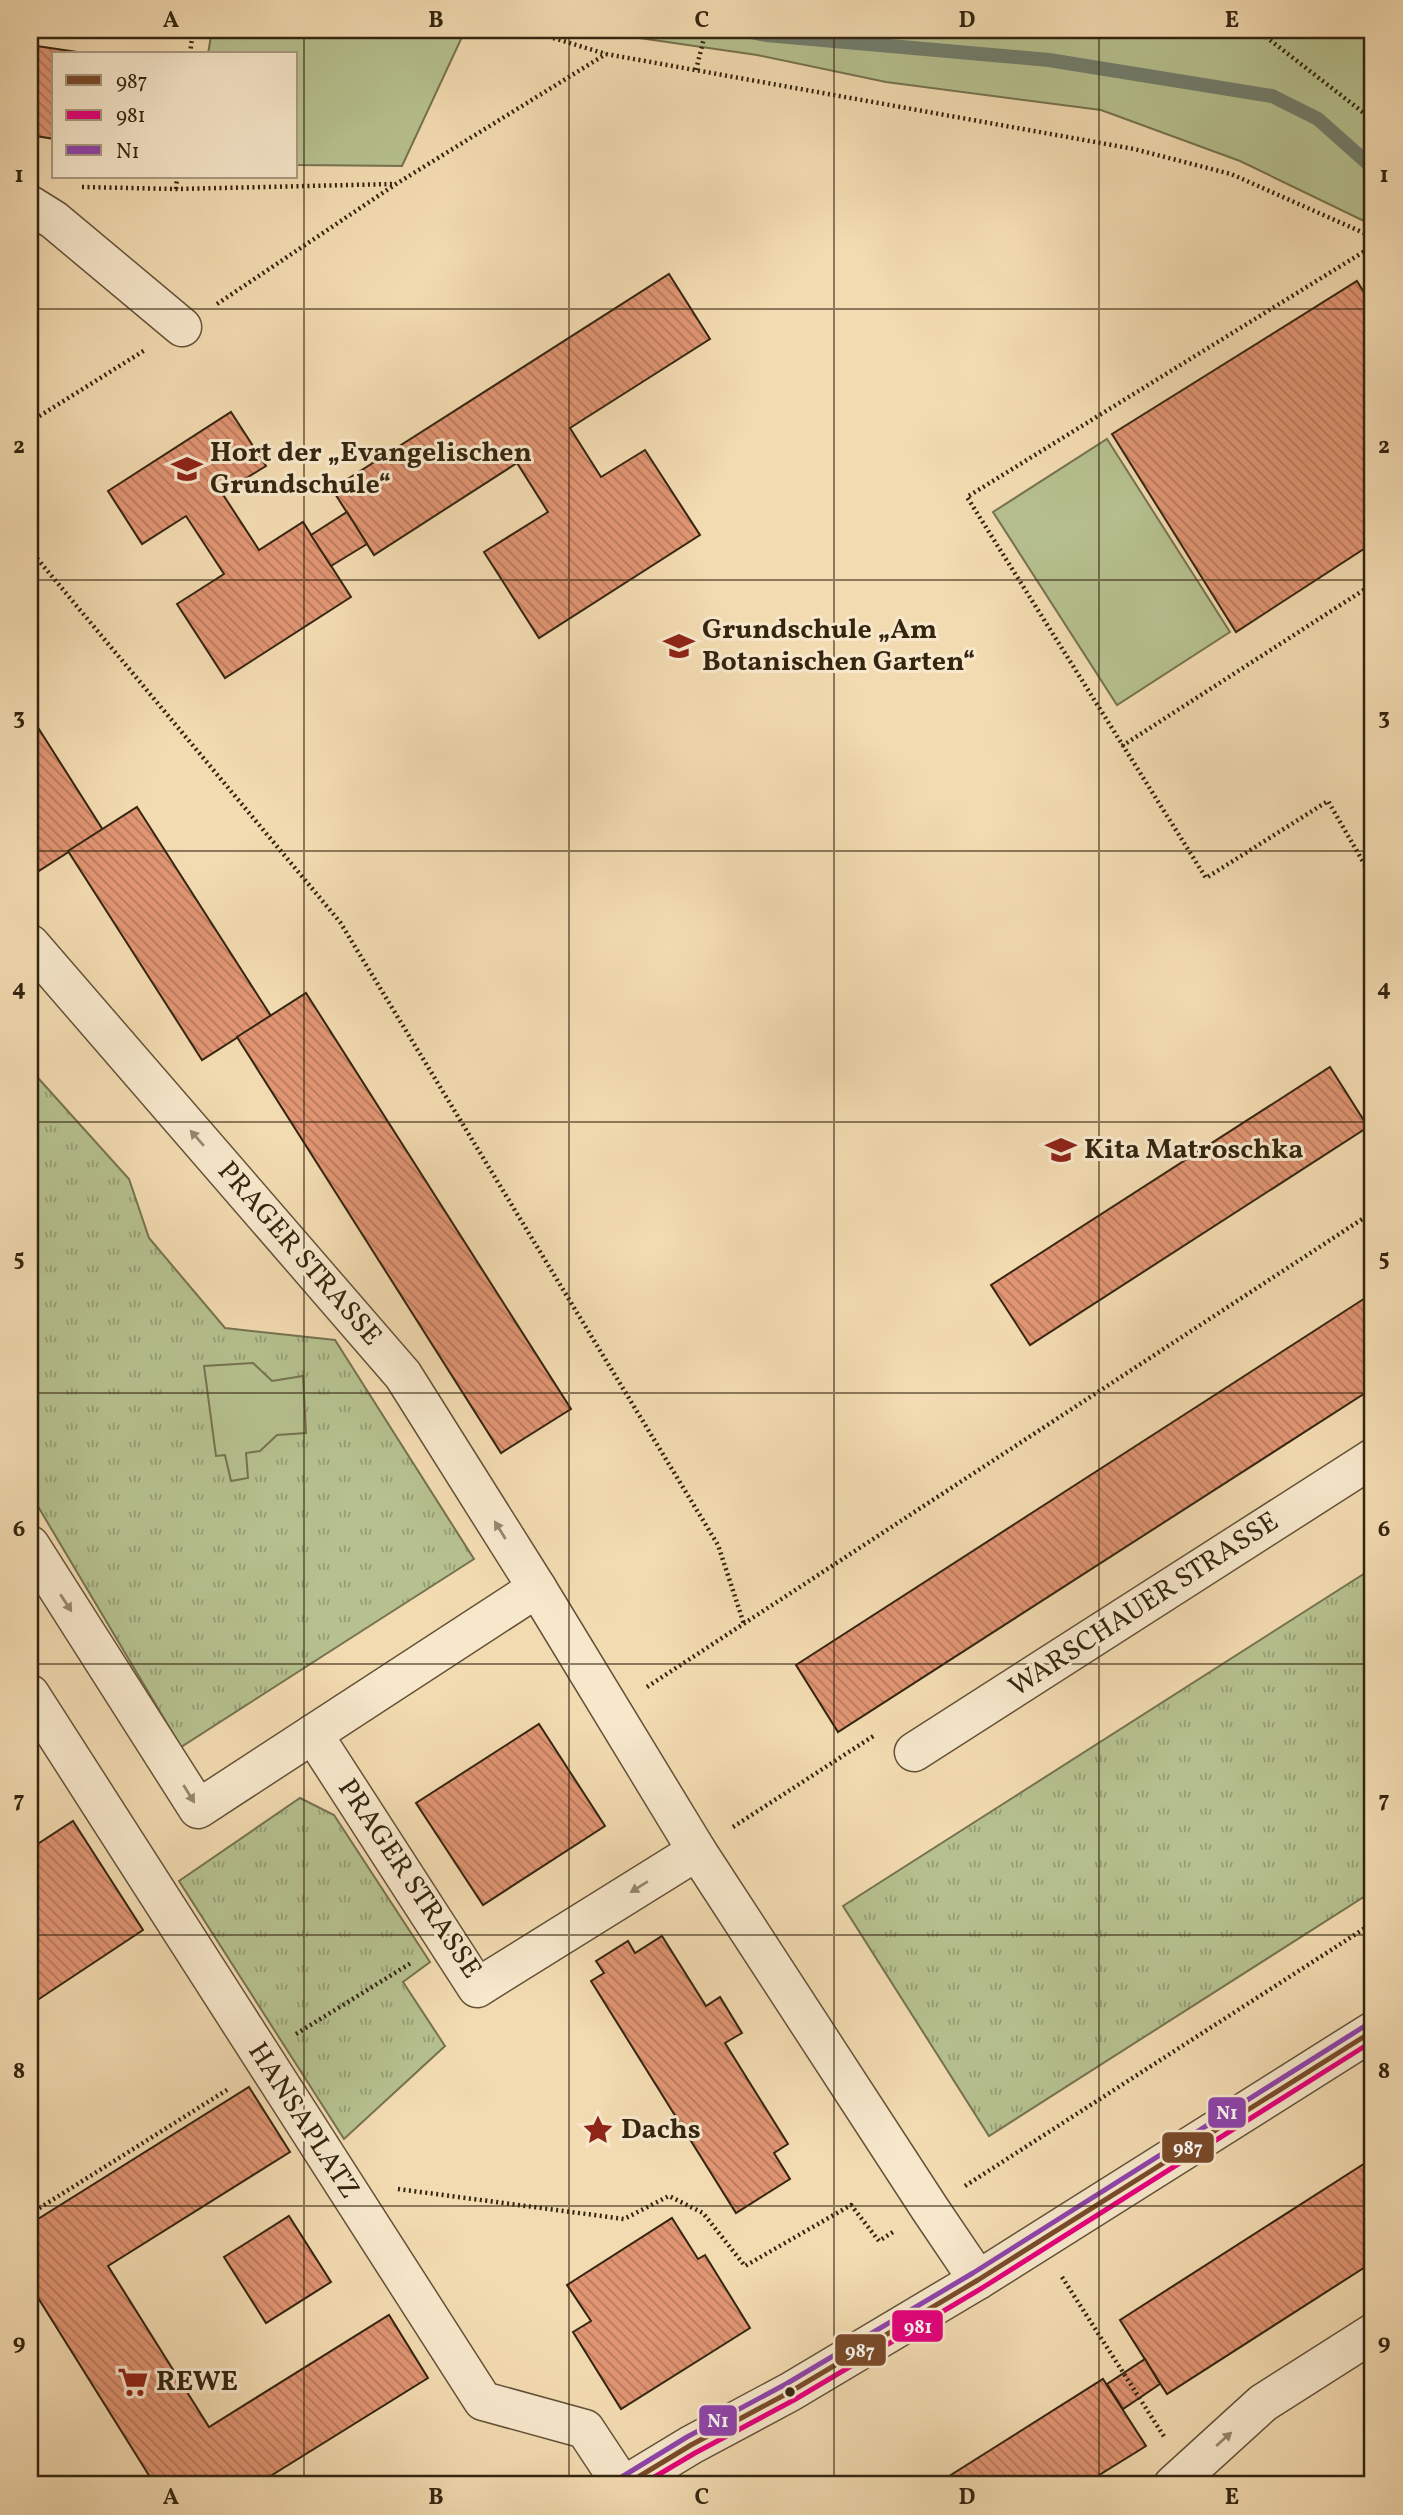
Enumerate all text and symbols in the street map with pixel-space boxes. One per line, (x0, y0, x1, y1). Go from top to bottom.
text: A (163, 5, 179, 37)
text: B (428, 5, 444, 37)
text: C (695, 5, 709, 37)
text: D (959, 5, 976, 37)
text: E (1225, 5, 1239, 37)
legend (52, 52, 298, 178)
text: 987 (116, 68, 148, 97)
text: 981 (116, 102, 146, 131)
text: N1 (116, 138, 140, 167)
text: 1 (14, 160, 24, 192)
text: 1 (1379, 160, 1389, 192)
text: 2 (13, 431, 25, 463)
text: 2 (1378, 431, 1390, 463)
place label: Hort der „Evangelischen Grundschule“ (210, 434, 532, 505)
school or university icon: Hort der „Evangelischen Grundschule“ (170, 452, 204, 486)
place label: Grundschule „Am Botanischen Garten“ (702, 611, 975, 682)
school or university icon: Grundschule „Am Botanischen Garten“ (662, 629, 696, 663)
text: 3 (13, 702, 25, 734)
text: 3 (1378, 702, 1390, 734)
text: 4 (12, 973, 26, 1005)
text: 4 (1377, 973, 1391, 1005)
one-way arrow (190, 1129, 205, 1146)
place label: Kita Matroschka (1084, 1131, 1304, 1170)
school or university icon: Kita Matroschka (1044, 1133, 1078, 1167)
street label: PRAGER STRASSE (208, 1153, 390, 1355)
text: 5 (13, 1243, 25, 1275)
text: 5 (1378, 1243, 1390, 1275)
street label: WARSCHAUER STRASSE (1001, 1503, 1287, 1707)
text: 6 (13, 1514, 25, 1546)
text: 6 (1378, 1514, 1390, 1546)
one-way arrow (494, 1520, 507, 1539)
one-way arrow (60, 1593, 73, 1612)
street label: PRAGER STRASSE (328, 1771, 490, 1987)
text: 7 (14, 1785, 25, 1817)
one-way arrow (182, 1785, 195, 1804)
text: 7 (1379, 1785, 1390, 1817)
one-way arrow (629, 1880, 648, 1893)
street label: HANSAPLATZ (238, 2035, 368, 2207)
text: 8 (13, 2056, 25, 2088)
text: 8 (1378, 2056, 1390, 2088)
line badge: N1 (1207, 2096, 1247, 2129)
text: N1 (1216, 2101, 1238, 2127)
place label: Dachs (621, 2111, 701, 2150)
place icon: Dachs (581, 2113, 615, 2147)
line badge: 987 (1161, 2131, 1215, 2164)
text: 987 (1173, 2136, 1203, 2162)
line badge: 981 (891, 2309, 944, 2343)
text: 981 (904, 2315, 932, 2341)
text: 9 (13, 2327, 25, 2359)
text: 9 (1378, 2327, 1390, 2359)
line badge: 987 (834, 2333, 887, 2367)
text: 987 (845, 2339, 875, 2365)
place label: REWE (156, 2363, 238, 2402)
supermarket icon: REWE (116, 2365, 150, 2399)
unlabelled marker (783, 2385, 797, 2399)
line badge: N1 (698, 2404, 738, 2437)
text: N1 (707, 2409, 729, 2435)
one-way arrow (1215, 2431, 1233, 2447)
text: A (163, 2482, 179, 2514)
text: B (428, 2482, 444, 2514)
text: C (695, 2482, 709, 2514)
text: D (959, 2482, 976, 2514)
text: E (1225, 2482, 1239, 2514)

